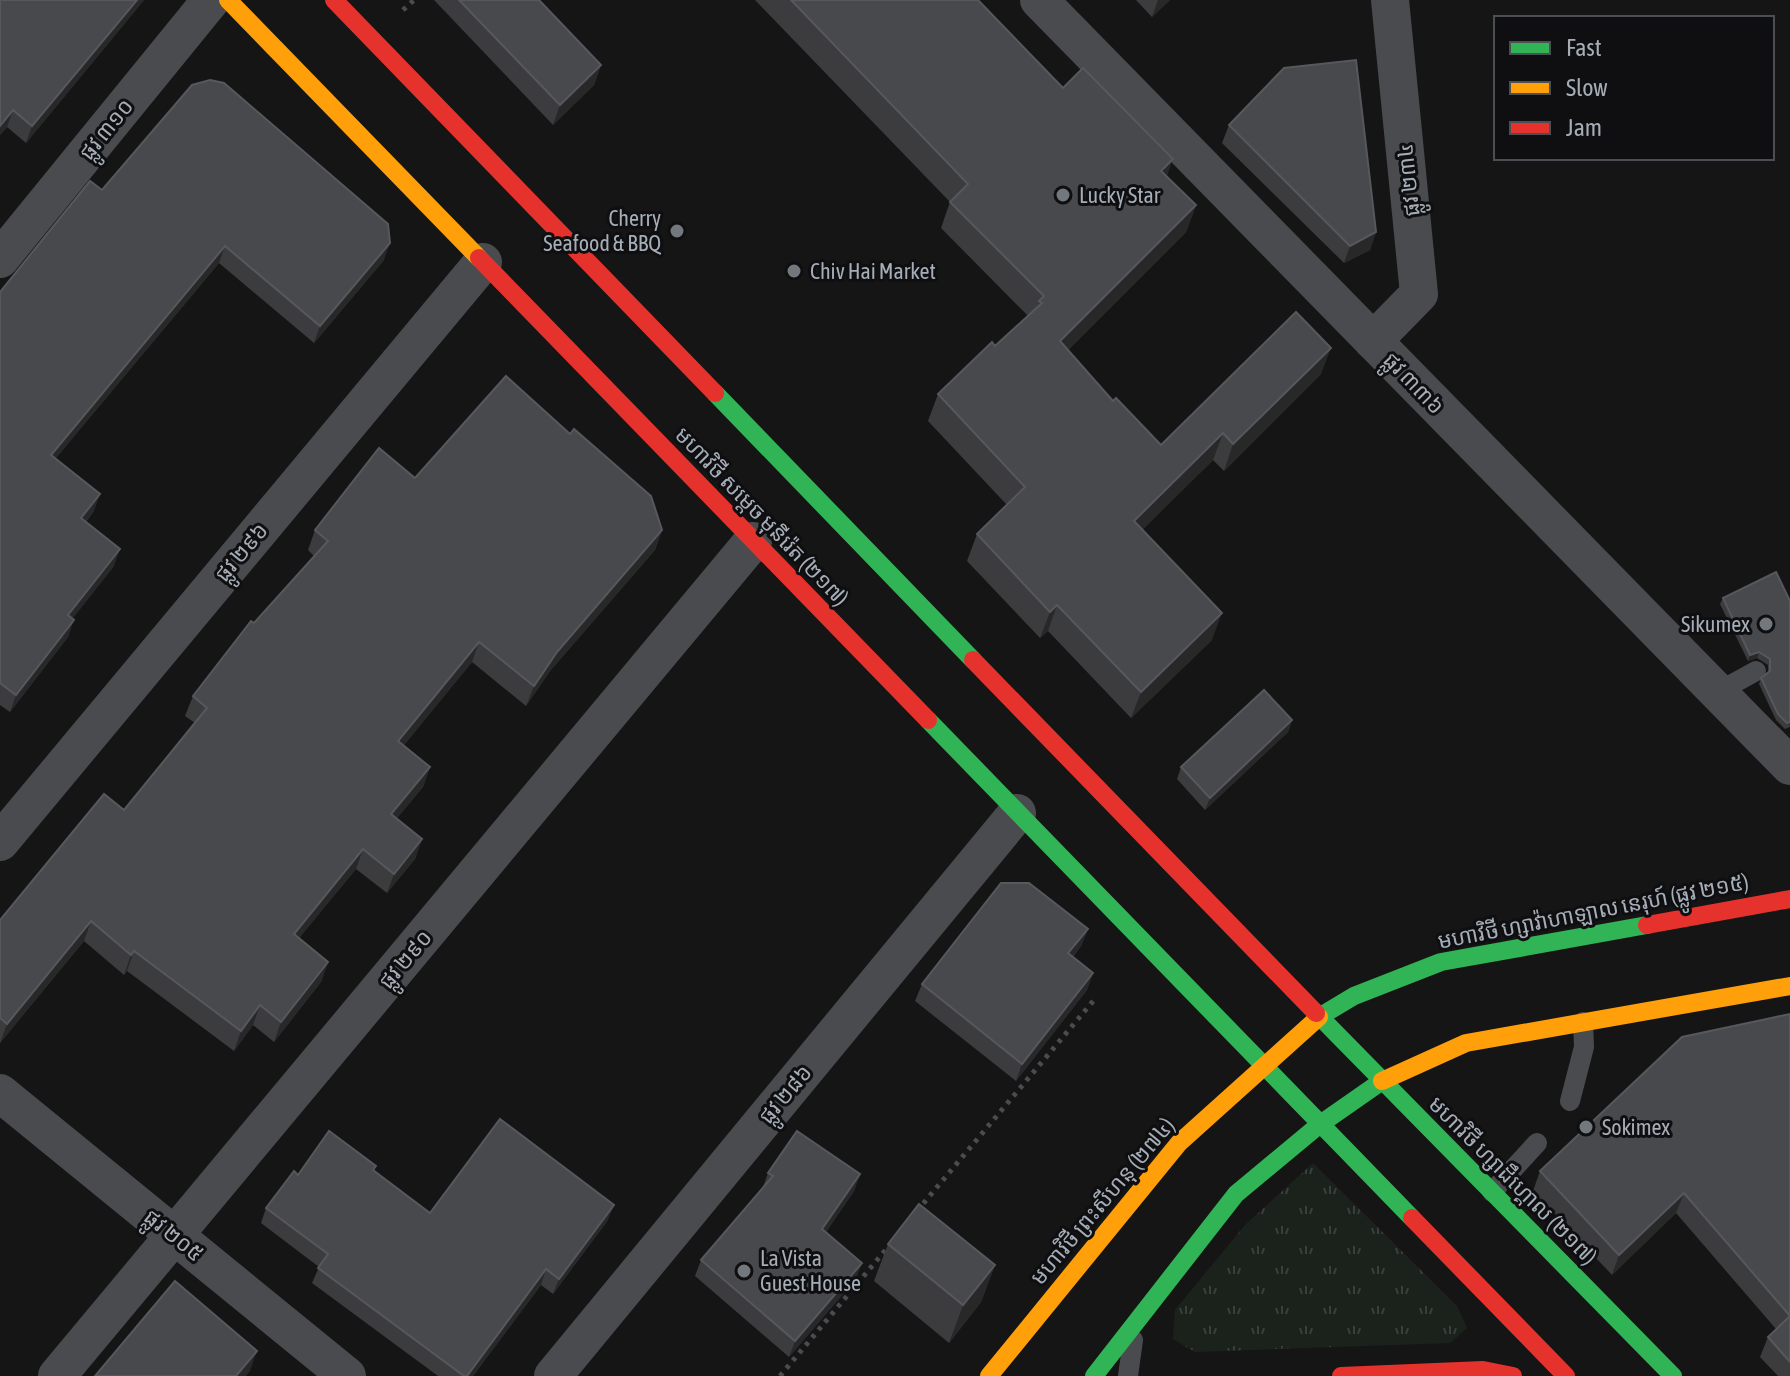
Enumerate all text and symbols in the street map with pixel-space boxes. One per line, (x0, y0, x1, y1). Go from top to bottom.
legend (1494, 16, 1774, 160)
text: Fast (1566, 34, 1602, 61)
text: Slow (1566, 74, 1608, 101)
street label: ផ្លូវ ៣១០ (74, 93, 144, 170)
text: Jam (1566, 114, 1602, 141)
street label: ផ្លូវ ២៣៤ (1391, 141, 1432, 218)
place label: Lucky Star (1079, 182, 1161, 208)
marker: Lucky Star (1054, 186, 1072, 204)
place label: Cherry Seafood & BBQ (543, 205, 661, 256)
marker: Cherry Seafood & BBQ (668, 222, 686, 240)
place label: Chiv Hai Market (810, 258, 936, 284)
marker: Chiv Hai Market (785, 262, 803, 280)
street label: ផ្លូវ ៣៣៦ (1373, 347, 1450, 425)
street label: មហាវិថី សម្តេច មុនីរ៉េត (២១៧) (669, 421, 854, 612)
street label: ផ្លូវ ២៩៦ (209, 517, 279, 591)
place label: Sikumex (1681, 611, 1750, 637)
marker: Sikumex (1757, 615, 1775, 633)
street label: មហាវិថី ហ្សាវ៉ាហាឡាល នេរុហ៍ (ផ្លូវ ២១៥) (1435, 868, 1752, 961)
street label: ផ្លូវ ២៩០ (373, 924, 443, 998)
street label: ផ្លូវ ២៨៦ (753, 1059, 823, 1133)
street label: មហាវិថី ហ្សាដឹហ្គោល (២១៧) (1422, 1090, 1603, 1271)
street label: មហាវិថី ព្រះសីហនុ (២៧៤) (1025, 1112, 1181, 1291)
place label: Sokimex (1602, 1114, 1670, 1140)
marker: Sokimex (1577, 1118, 1595, 1136)
street label: ផ្លូវ ២០៥ (134, 1203, 209, 1273)
place label: La Vista Guest House (760, 1245, 861, 1296)
marker: La Vista Guest House (735, 1262, 753, 1280)

